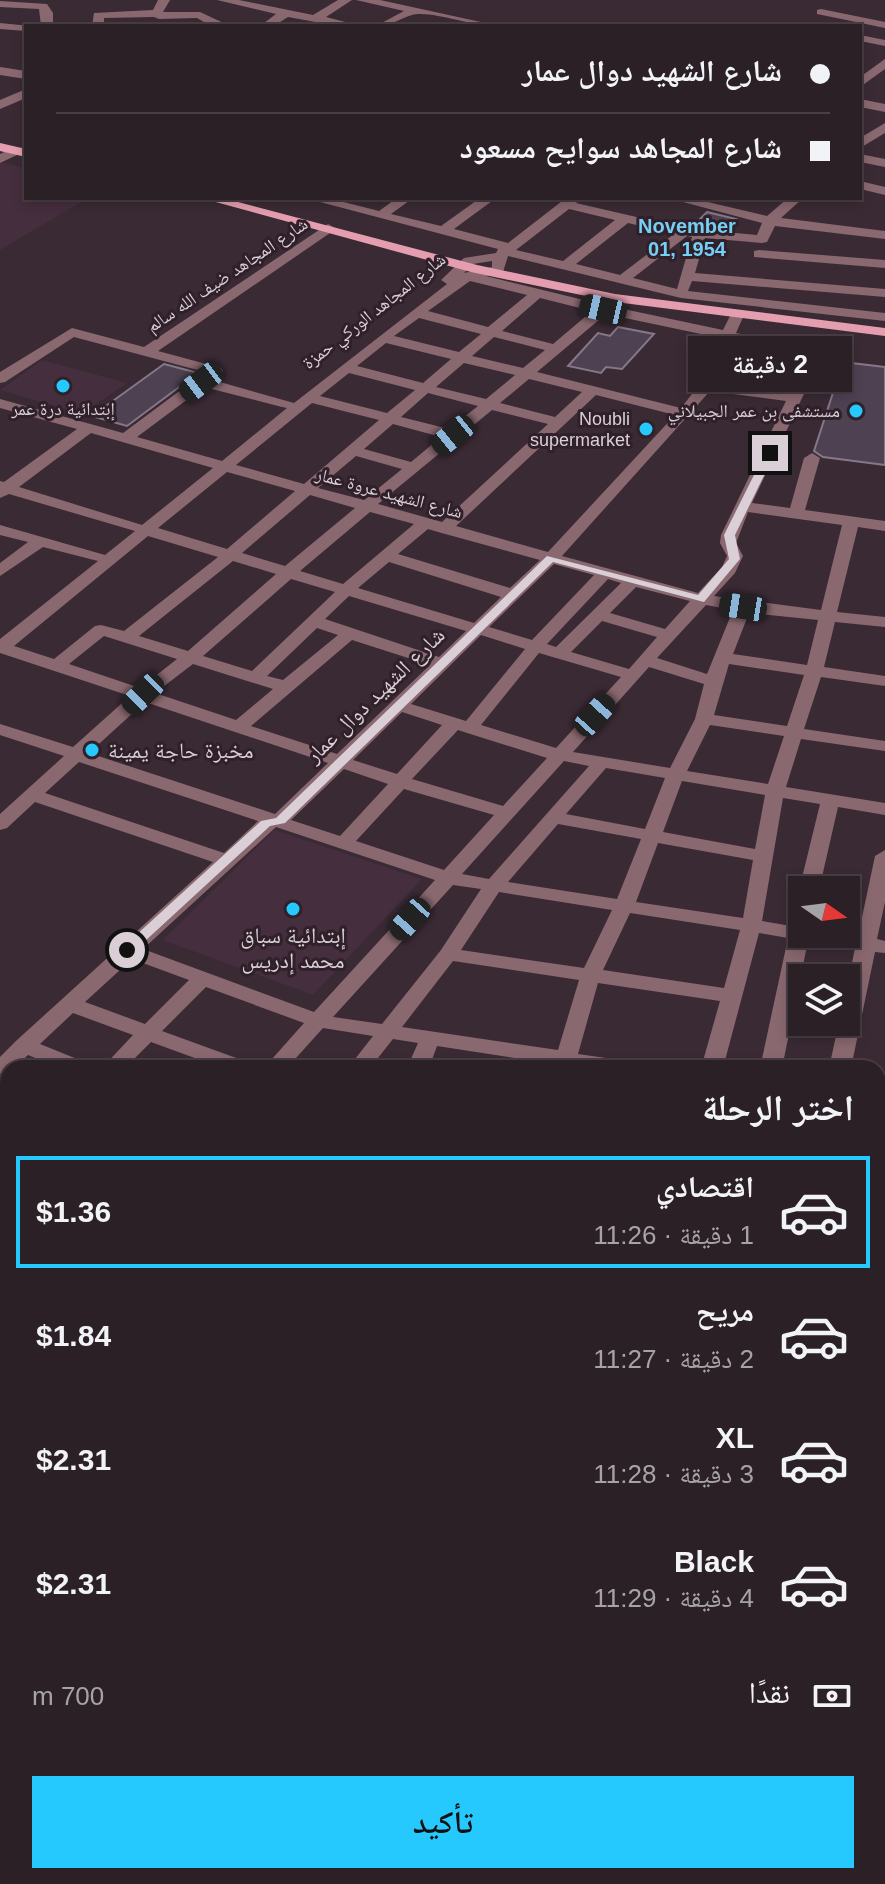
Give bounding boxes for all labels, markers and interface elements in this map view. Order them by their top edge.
text: شارع الشهيد دوال عمار [522,54,782,87]
text: شارع المجاهد سوايح مسعود [460,131,782,164]
street label: شارع المجاهد ضيف الله سالم [143,214,312,338]
district label: November 01, 1954 [638,215,736,260]
street label: شارع المجاهد الوركي حمزة [299,249,452,377]
car [577,292,629,326]
callout: 2 دقيقة [688,337,852,393]
text: 2 دقيقة [732,349,808,379]
car [175,358,227,406]
marker: إبتدائية درة عمر [54,377,72,395]
place label: إبتدائية درة عمر [10,399,115,421]
place label: مستشفى بن عمر الجبيلاني [668,401,840,426]
marker: مستشفى بن عمر الجبيلاني [847,402,865,420]
place label: Noubli supermarket [530,409,630,450]
car [427,411,479,459]
marker: Noubli supermarket [637,420,655,438]
route end [752,435,788,471]
street label: شارع الشهيد عروة عمار [312,464,465,523]
car [717,591,769,623]
street label: شارع الشهيد دوال عمار [300,622,450,769]
car [117,669,169,719]
car [570,689,620,741]
place label: مخبزة حاجة يمينة [108,738,254,763]
marker: مخبزة حاجة يمينة [83,741,101,759]
north arrow [788,876,860,948]
map controls [788,876,860,1036]
car [385,893,435,945]
marker: إبتدائية سباق محمد إدريس [284,900,302,918]
place label: إبتدائية سباق محمد إدريس [240,923,346,975]
route start [109,932,145,968]
button: layers [788,964,860,1036]
text: اختر الرحلة [702,1087,854,1128]
text: اقتصادي [656,1170,754,1203]
icon: car [778,1176,850,1248]
text: $1.36 [36,1195,111,1228]
text: 1 دقيقة · 11:26 [593,1220,754,1250]
text: مريح [696,1294,754,1327]
icon: car [778,1300,850,1372]
text: $1.84 [36,1319,111,1352]
text: 2 دقيقة · 11:27 [593,1344,754,1374]
text: XL [716,1421,754,1454]
icon: car [778,1424,850,1496]
text: $2.31 [36,1443,111,1476]
text: 3 دقيقة · 11:28 [593,1459,754,1489]
text: Black [674,1545,754,1578]
icon: car [778,1548,850,1620]
text: $2.31 [36,1567,111,1600]
text: 4 دقيقة · 11:29 [593,1583,754,1613]
icon: cash [810,1674,854,1718]
text: نقدًا [749,1676,790,1709]
text: 700 m [32,1681,104,1711]
button: تأكيد [32,1776,854,1868]

